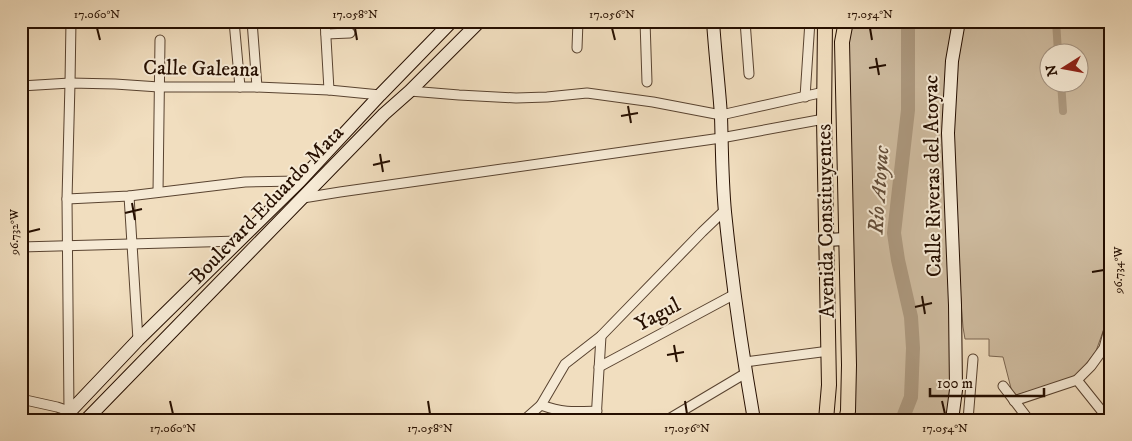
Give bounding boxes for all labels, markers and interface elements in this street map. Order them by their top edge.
text: 17.060°N [74,7,120,22]
text: 17.058°N [332,7,378,22]
text: 17.056°N [589,7,635,22]
text: 17.054°N [847,7,893,22]
north arrow [1040,42,1090,92]
street label: Calle Galeana [143,55,259,83]
text: N [1042,62,1062,78]
street label: Calle Riveras del Atoyac [918,75,948,277]
street label: Boulevard Eduardo Mata [185,120,350,290]
street label: Avenida Constituyentes [811,124,841,318]
water label: Río Atoyac [862,144,896,236]
text: 96.732°W [7,208,22,256]
text: 96.734°W [1111,246,1126,294]
street label: Yagul [631,292,686,338]
scale bar [930,366,1043,398]
text: 100 m [937,374,973,393]
text: 17.060°N [150,421,196,436]
text: 17.058°N [407,421,453,436]
text: 17.056°N [664,421,710,436]
text: 17.054°N [922,421,968,436]

